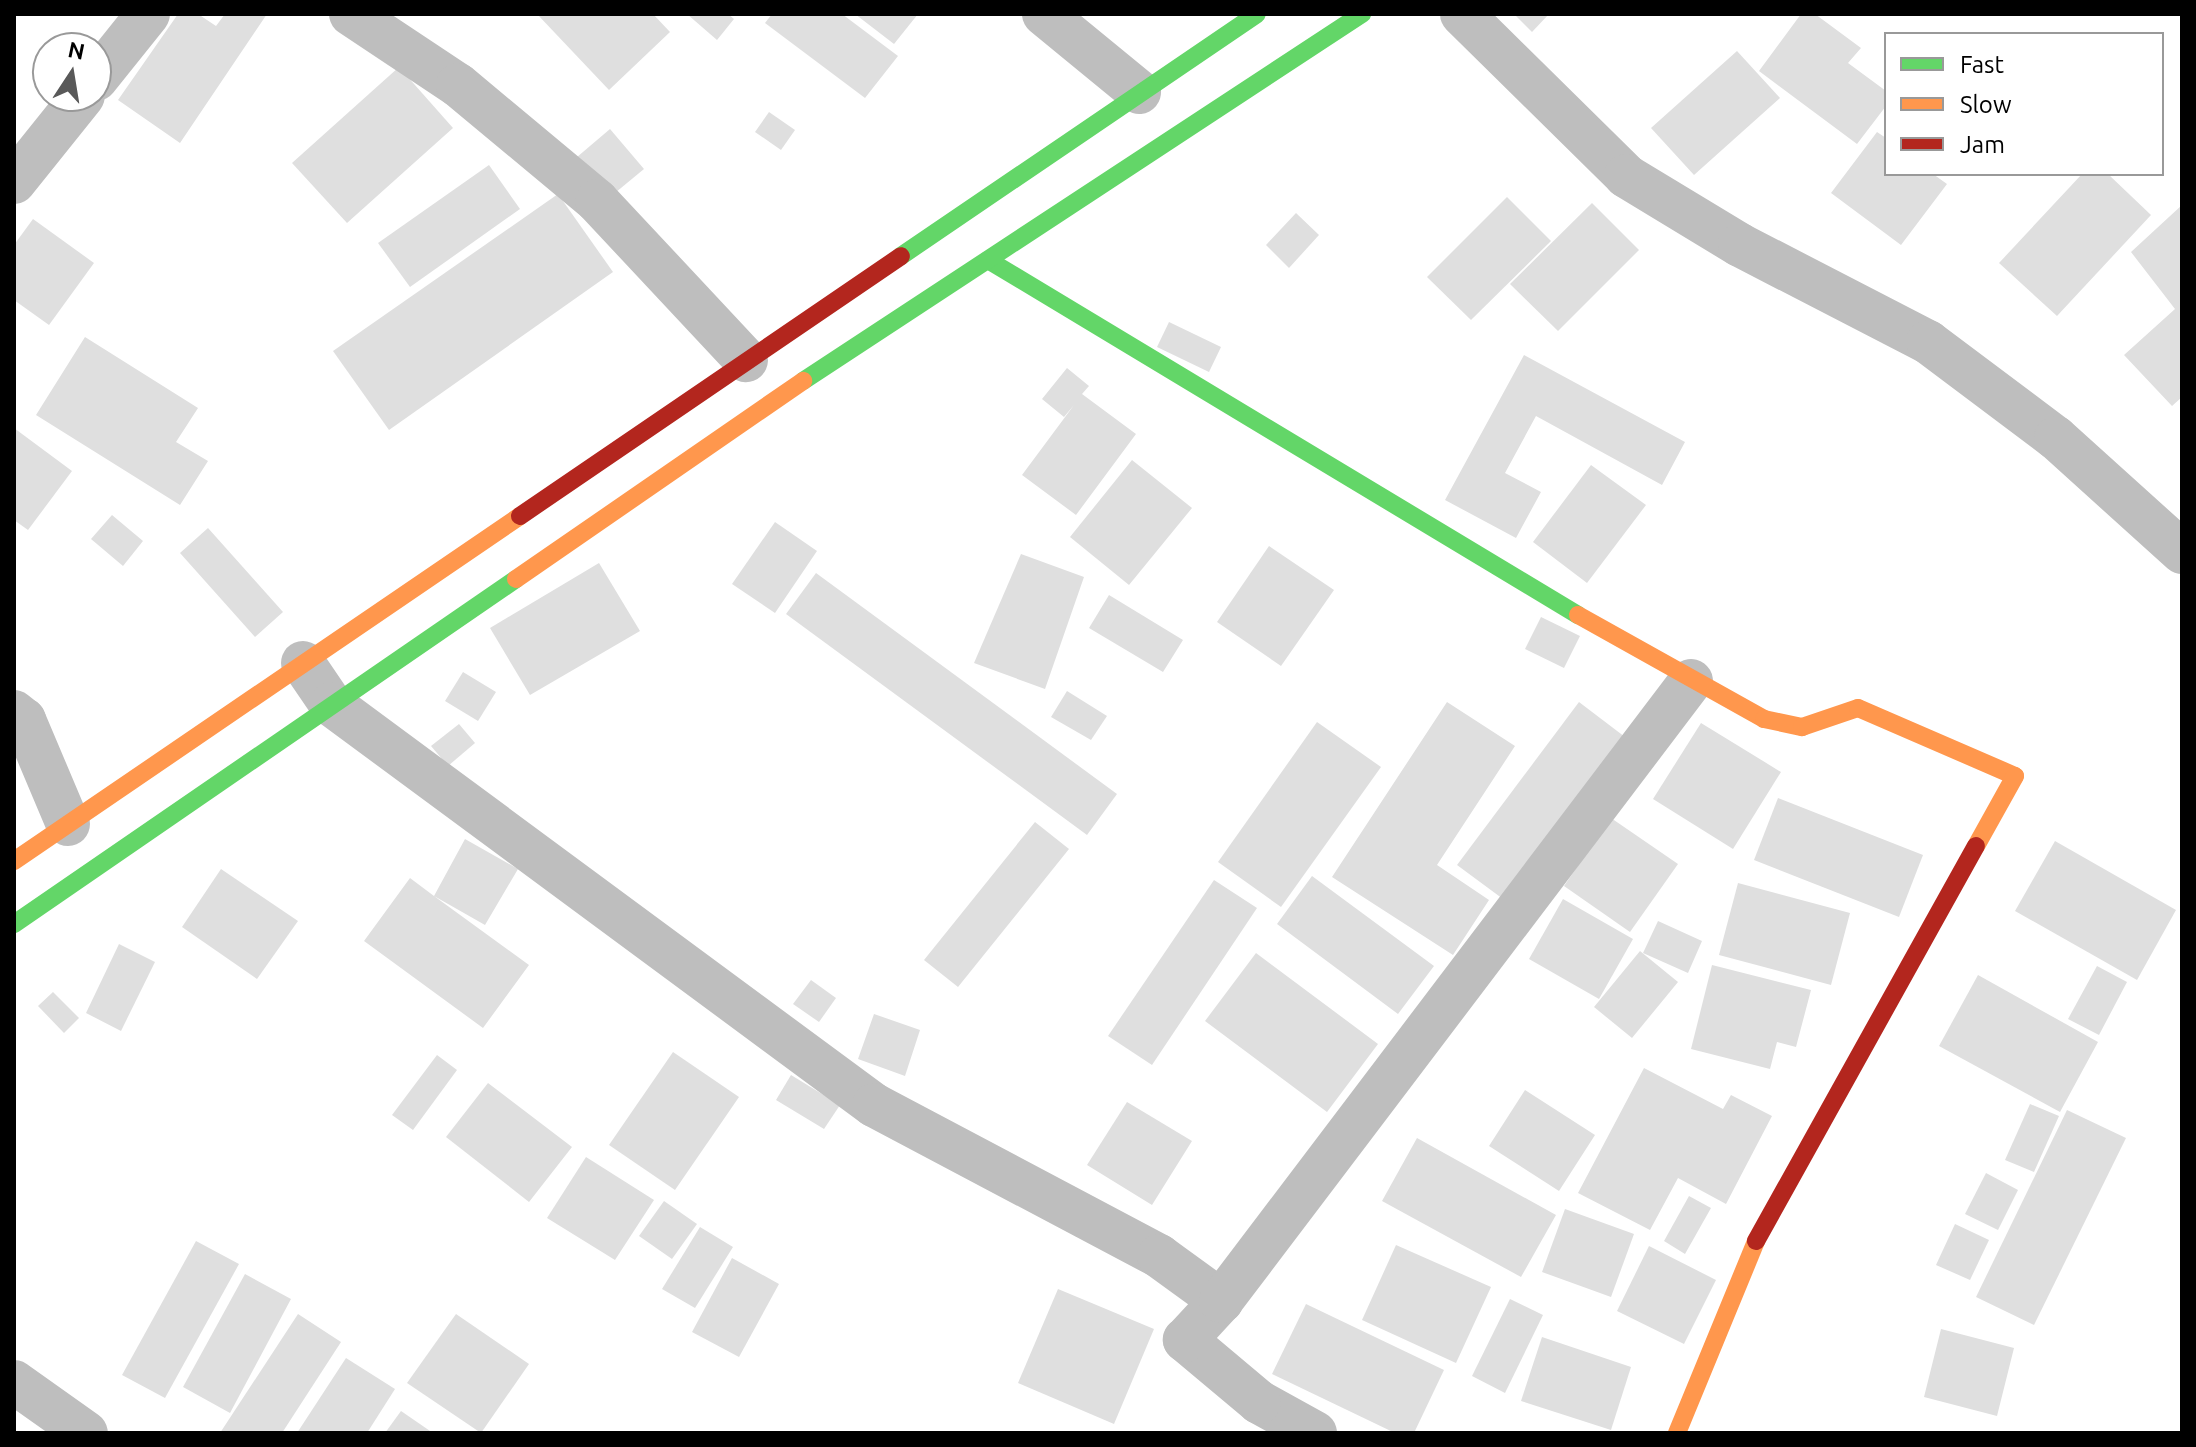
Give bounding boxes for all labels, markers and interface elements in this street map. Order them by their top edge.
north arrow [32,32,112,112]
legend [1884,32,2164,176]
text: N [66,36,87,64]
text: Fast [1960,51,2004,78]
text: Slow [1960,91,2012,118]
text: Jam [1960,131,2005,158]

